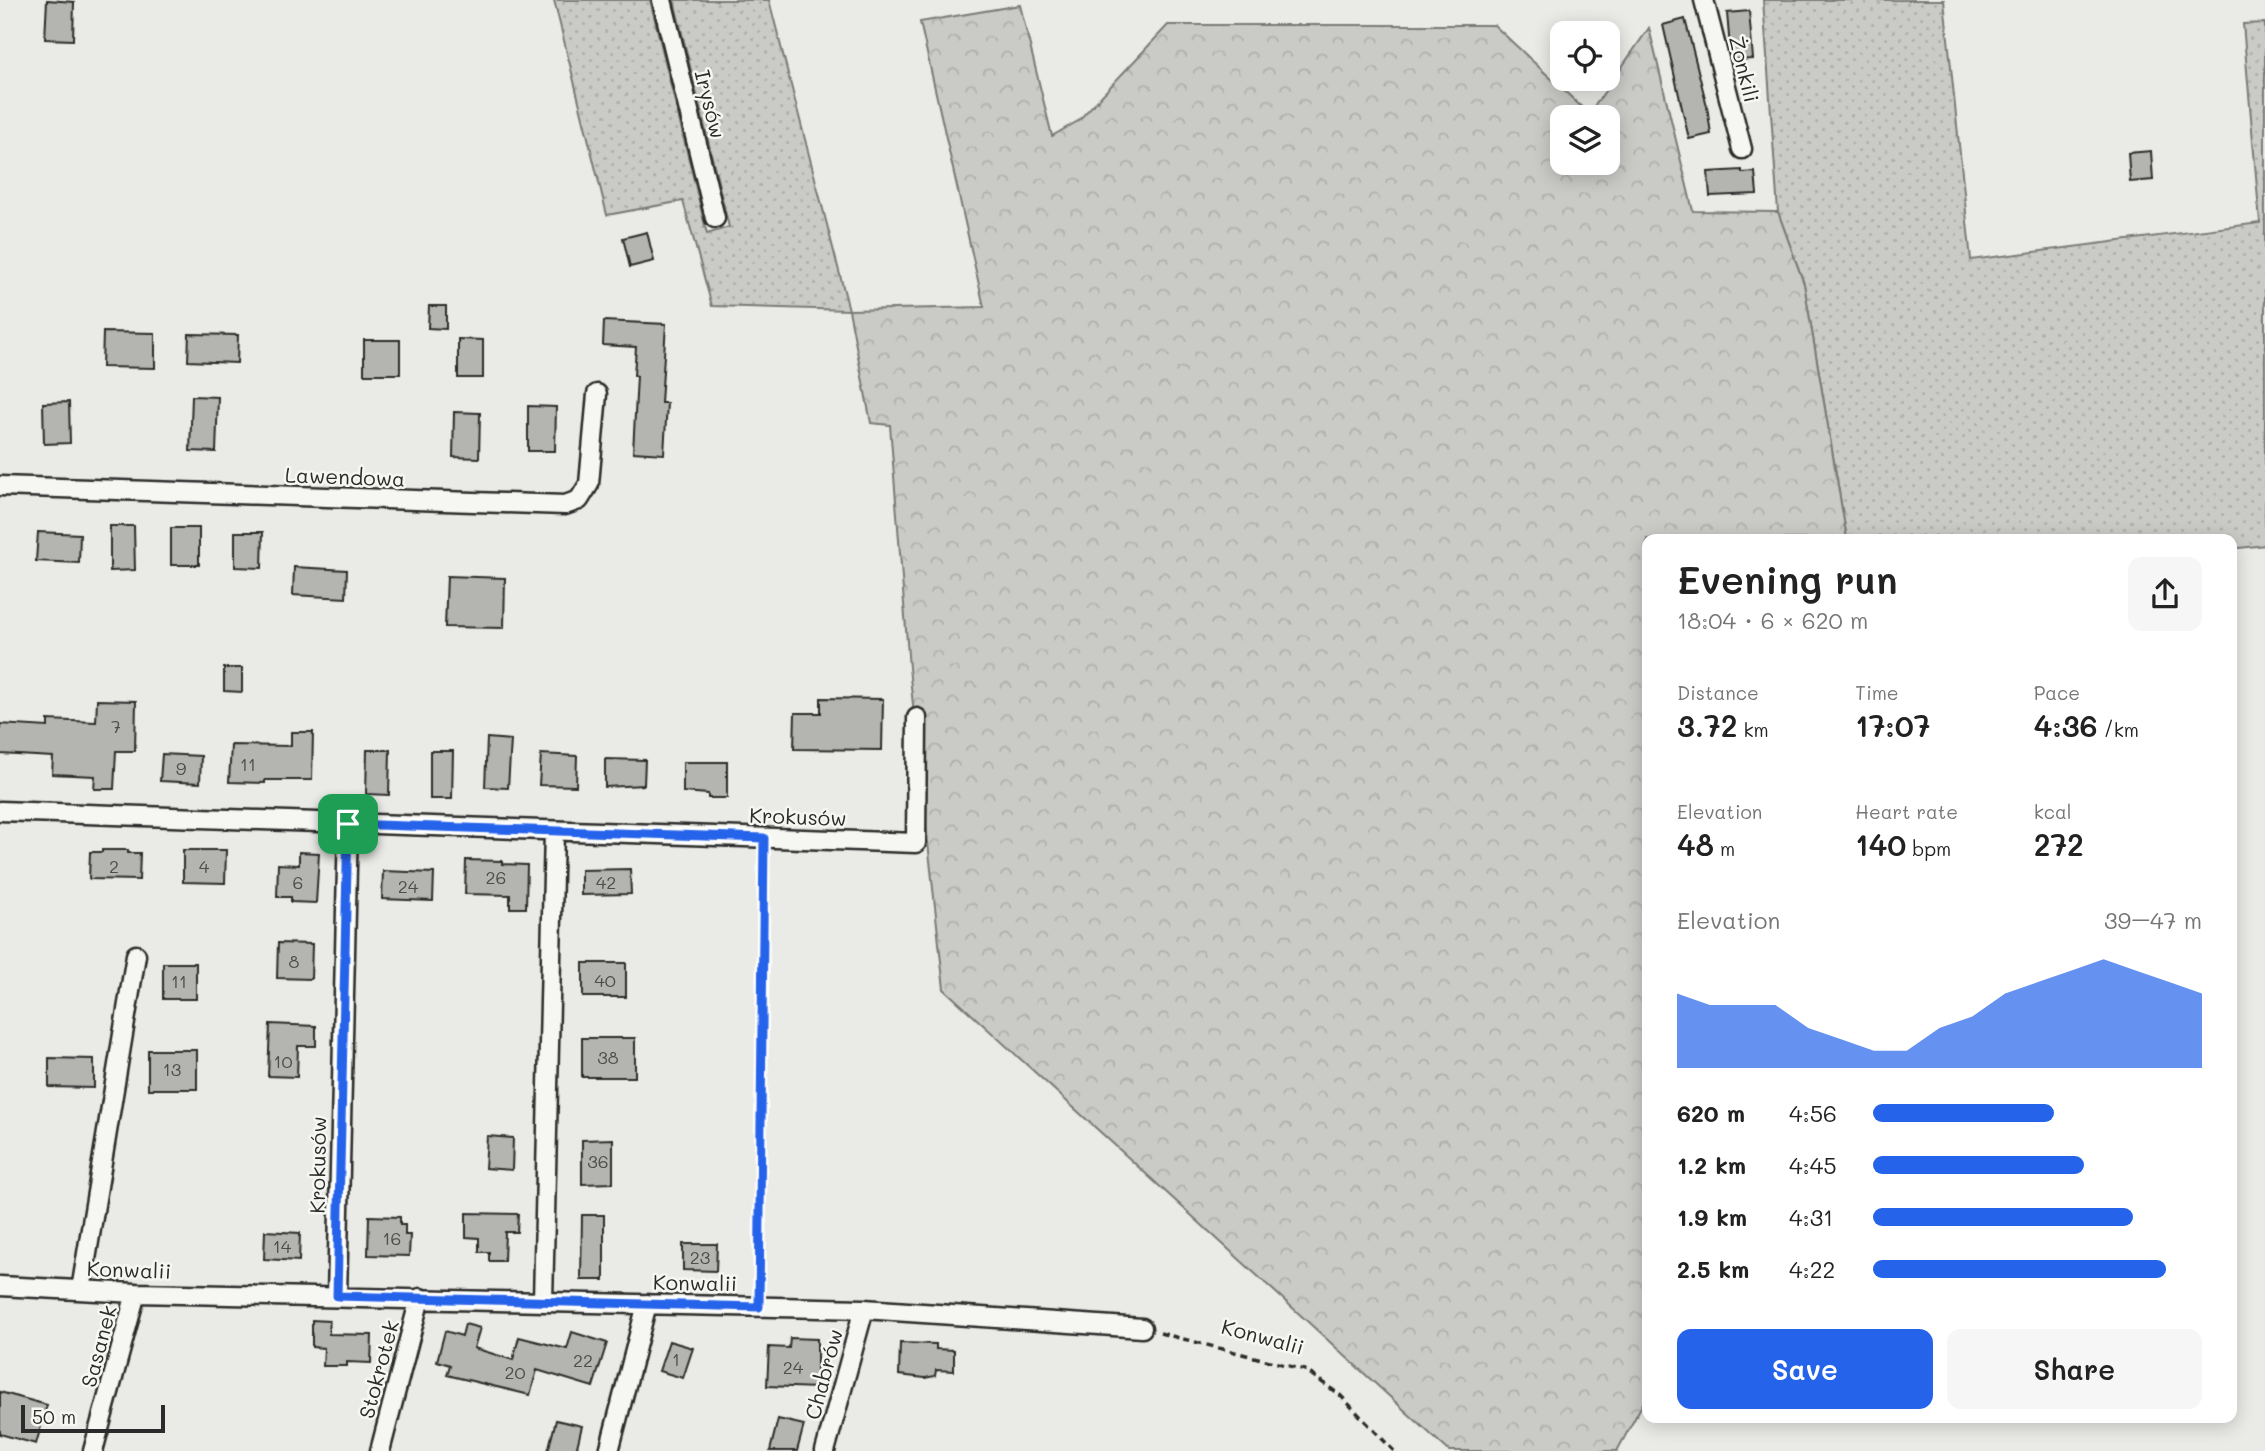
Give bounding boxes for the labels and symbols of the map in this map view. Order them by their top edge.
street label: Żonkili [1724,33,1766,105]
street label: Irysów [689,67,733,141]
street label: Lawendowa [284,460,406,492]
house number: 7 [111,714,121,738]
house number: 11 [240,752,256,776]
house number: 9 [176,756,187,780]
pin [318,794,378,854]
street label: Krokusów [749,801,847,831]
house number: 2 [109,854,119,878]
house number: 4 [199,854,210,878]
house number: 26 [486,865,506,889]
house number: 6 [293,870,303,894]
house number: 42 [596,870,616,894]
house number: 24 [398,874,419,898]
house number: 8 [289,949,300,973]
house number: 40 [594,968,616,992]
house number: 11 [171,969,187,993]
house number: 38 [597,1045,619,1069]
house number: 10 [273,1049,293,1073]
house number: 13 [163,1057,181,1081]
street label: Krokusów [303,1116,331,1214]
house number: 36 [587,1149,609,1173]
house number: 16 [383,1226,401,1250]
house number: 14 [273,1234,292,1258]
house number: 23 [690,1245,710,1269]
street label: Konwalii [86,1254,172,1284]
street label: Konwalii [653,1268,737,1296]
street label: Sasanek [74,1302,122,1390]
street label: Konwalii [1219,1312,1307,1360]
street label: Stokrotek [352,1317,404,1421]
street label: Chabrów [798,1326,848,1422]
house number: 1 [672,1347,680,1371]
house number: 22 [573,1348,593,1372]
house number: 24 [783,1355,804,1379]
house number: 20 [504,1360,526,1384]
scale bar [21,1402,164,1434]

